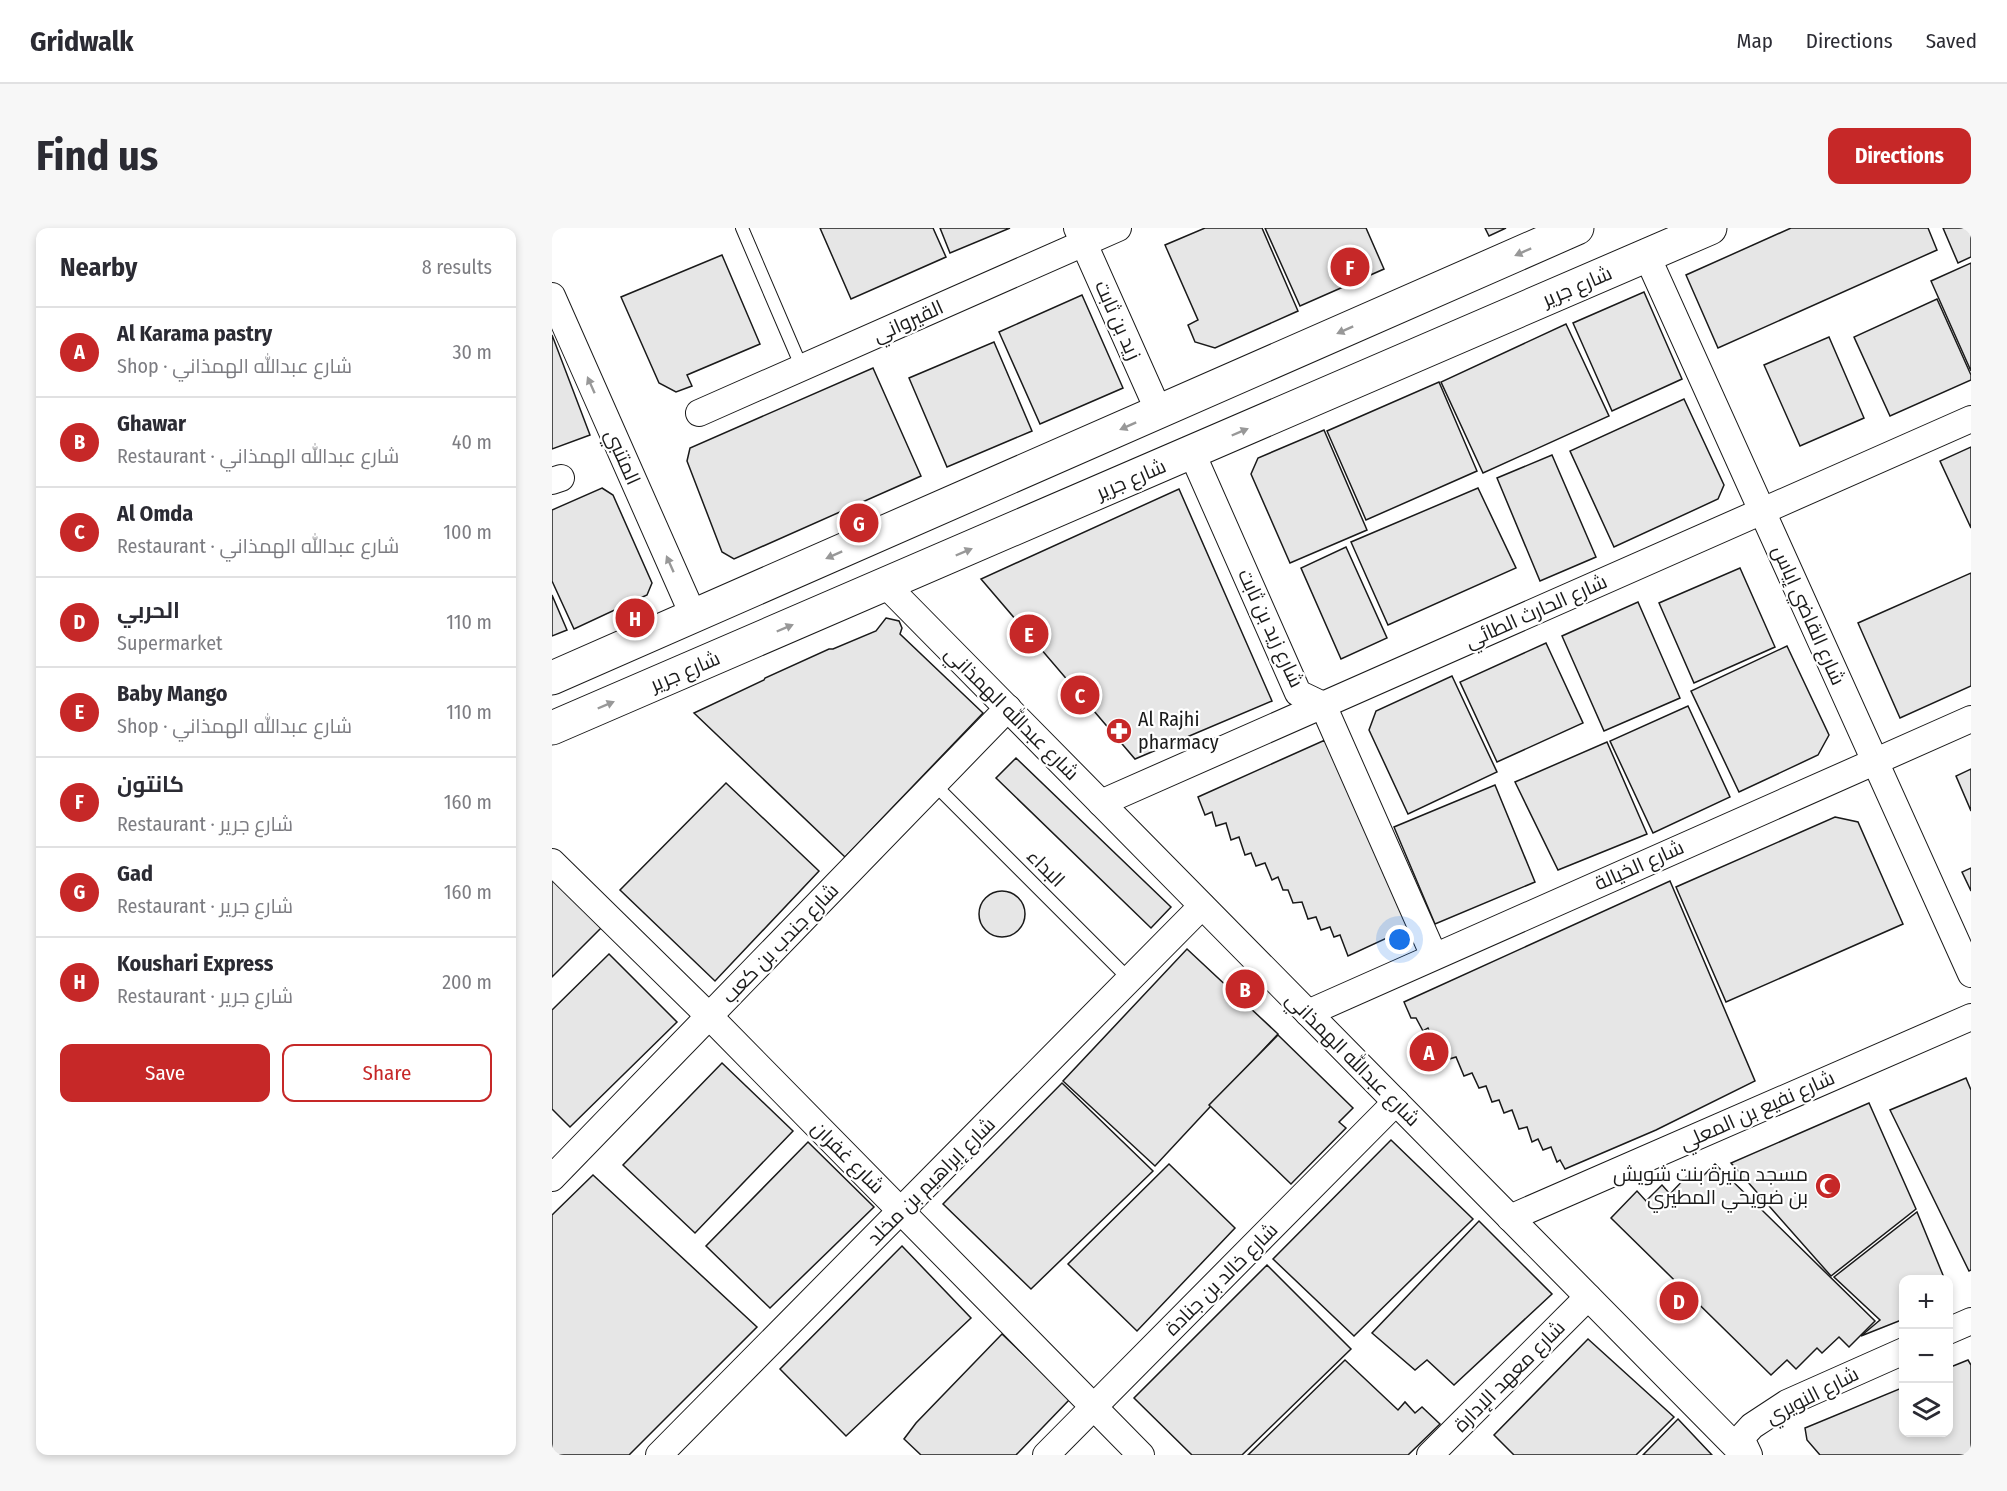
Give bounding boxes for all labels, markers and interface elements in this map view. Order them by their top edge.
text: Gridwalk [30,25,134,58]
text: Map [1736,28,1773,54]
text: Directions [1806,28,1893,54]
text: Saved [1926,28,1977,54]
button: Directions [1828,128,1971,184]
text: Find us [36,131,158,181]
pin: F [1330,244,1370,290]
one-way arrow [1515,247,1532,256]
text: Nearby [60,252,137,283]
text: 8 results [422,255,492,279]
street label: شارع جرير [1538,261,1616,314]
street label: زيد بن ثابت [1089,277,1146,364]
street label: القيرواني [869,295,949,351]
text: Al Karama pastry [117,320,272,347]
one-way arrow [1335,325,1353,335]
text: A [74,340,85,364]
text: 30 m [452,340,492,364]
text: Shop · شارع عبدالله الهمذاني [117,354,352,378]
one-way arrow [587,377,596,394]
text: Ghawar [117,410,186,437]
one-way arrow [1119,421,1137,431]
street label: المتنبي [597,425,646,490]
one-way arrow [1231,428,1248,437]
text: B [74,430,85,454]
text: 40 m [452,430,492,454]
text: Restaurant · شارع عبدالله الهمذاني [117,444,399,468]
street label: شارع جرير [1092,454,1170,507]
text: Al Omda [117,500,193,527]
pin: G [840,500,878,546]
text: C [74,520,85,544]
text: 100 m [443,520,492,544]
text: Restaurant · شارع عبدالله الهمذاني [117,534,399,558]
street label: شارع القاضي إياس [1765,541,1851,690]
one-way arrow [956,547,973,556]
one-way arrow [825,550,843,560]
one-way arrow [665,554,675,572]
street label: شارع زيد بن ثابت [1231,565,1309,692]
street label: شارع الحارث الطائي [1461,569,1612,657]
pin: H [616,596,655,640]
text: الحربي [117,597,180,624]
text: D [74,610,85,634]
text: 110 m [446,610,492,634]
pin: E [1010,612,1048,656]
one-way arrow [776,623,794,633]
text: Supermarket [117,631,223,655]
street label: شارع عبدالله الهمذاني [937,640,1085,788]
street label: شارع جرير [646,646,724,699]
pin: C [1060,672,1100,718]
text: Baby Mango [117,680,228,707]
text: E [75,700,84,724]
text: 110 m [446,700,492,724]
one-way arrow [597,700,615,710]
place label: Al Rajhi pharmacy [1138,707,1219,754]
text: Shop · شارع عبدالله الهمذاني [117,714,352,738]
pharmacy icon: Al Rajhi pharmacy [1104,716,1134,746]
text: كانتون [117,771,184,798]
text: F [75,790,84,814]
text: 160 m [444,790,492,814]
text: Restaurant · شارع جرير [117,812,293,836]
street label: شارع الخيالة [1591,835,1688,897]
street label: البداء [1022,844,1070,892]
text: Gad [117,860,153,887]
street label: شارع جندب بن كعب [717,878,845,1009]
text: G [74,880,85,904]
text: 160 m [444,880,492,904]
text: Restaurant · شارع جرير [117,894,293,918]
your location [1385,925,1414,954]
text: Koushari Express [117,950,273,977]
pin: B [1226,966,1264,1011]
text: H [73,970,86,994]
text: 200 m [442,970,492,994]
text: Restaurant · شارع جرير [117,984,293,1008]
street label: شارع عبدالله الهمذاني [1278,986,1426,1134]
pin: A [1410,1030,1448,1074]
button: Save [60,1044,270,1102]
button: Share [282,1044,492,1102]
street label: شارع نفيع بن المعلي [1676,1065,1840,1159]
street label: شارع إبراهيم بن مخلد [862,1112,1001,1251]
street label: شارع غفران [805,1116,889,1200]
place label: مسجد منيرة بنت شويش بن ضويحي المطيري [1613,1162,1808,1213]
mosque icon: مسجد منيرة بنت شويش بن ضويحي المطيري [1813,1171,1843,1201]
street label: شارع خالد بن جنادة [1160,1218,1284,1342]
map controls [1899,1275,1953,1437]
button: + [1899,1275,1953,1329]
pin: D [1660,1278,1698,1324]
street label: شارع معهد الإدارة [1448,1315,1571,1438]
button: − [1899,1329,1953,1383]
street label: شارع النويري [1762,1361,1864,1432]
button: layers [1899,1383,1953,1437]

